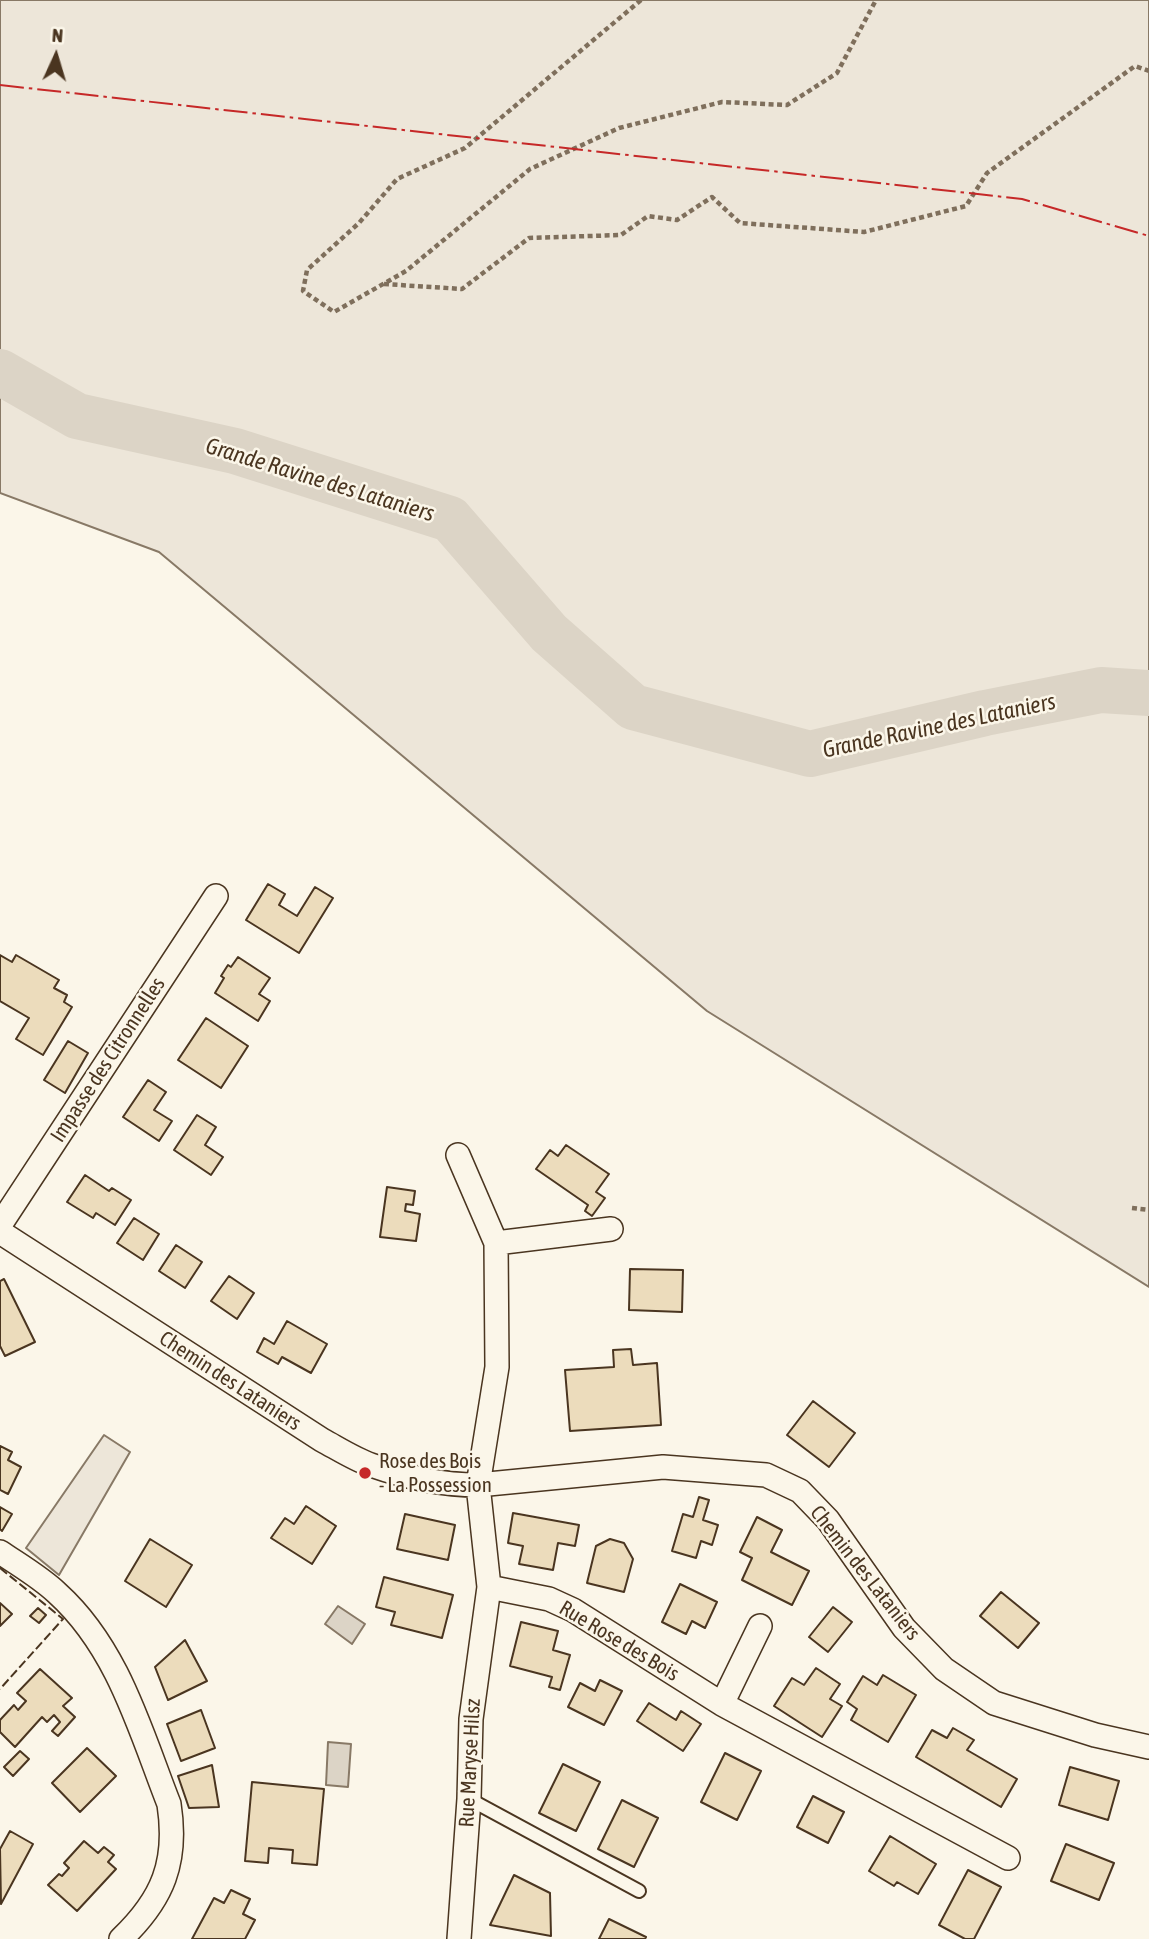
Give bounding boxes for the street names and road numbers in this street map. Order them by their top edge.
street label: Impasse des Citronnelles [45,973,171,1147]
street label: Chemin des Lataniers [154,1326,306,1436]
street label: Chemin des Lataniers [805,1501,925,1645]
street label: Rue Rose des Bois [555,1595,683,1687]
street label: Rue Maryse Hilsz [454,1698,486,1828]

